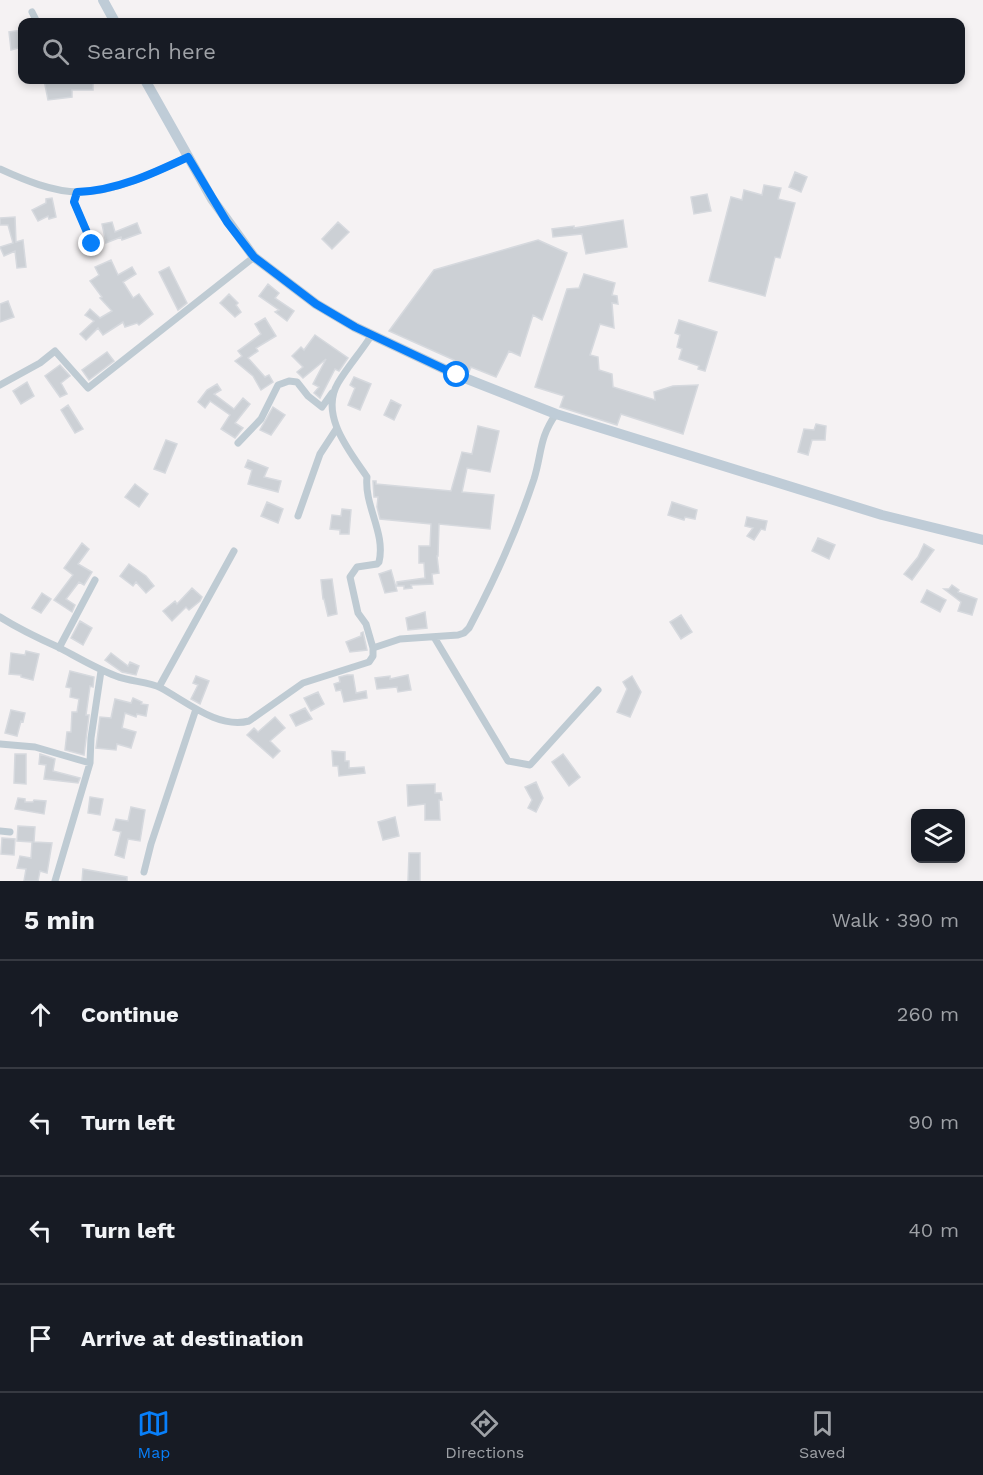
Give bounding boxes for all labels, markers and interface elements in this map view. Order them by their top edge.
search box [18,18,965,84]
icon: search [39,35,72,68]
text: Search here [87,39,216,64]
route end [78,230,104,256]
route start [443,361,469,387]
map controls [911,809,965,863]
button: layers [911,809,965,863]
text: 5 min [24,905,95,935]
text: Walk · 390 m [832,908,959,932]
icon: ahead [24,998,57,1031]
text: Continue [81,1002,179,1027]
text: 260 m [897,1002,959,1026]
icon: left [24,1106,57,1139]
text: Turn left [81,1110,175,1135]
text: 90 m [908,1110,959,1134]
icon: left [24,1214,57,1247]
text: Turn left [81,1218,175,1243]
text: 40 m [908,1218,959,1242]
icon: arrive [24,1322,57,1355]
text: Arrive at destination [81,1326,304,1351]
tab: Map [137,1407,170,1462]
tab: Directions [445,1407,524,1462]
tab: Saved [799,1407,846,1462]

